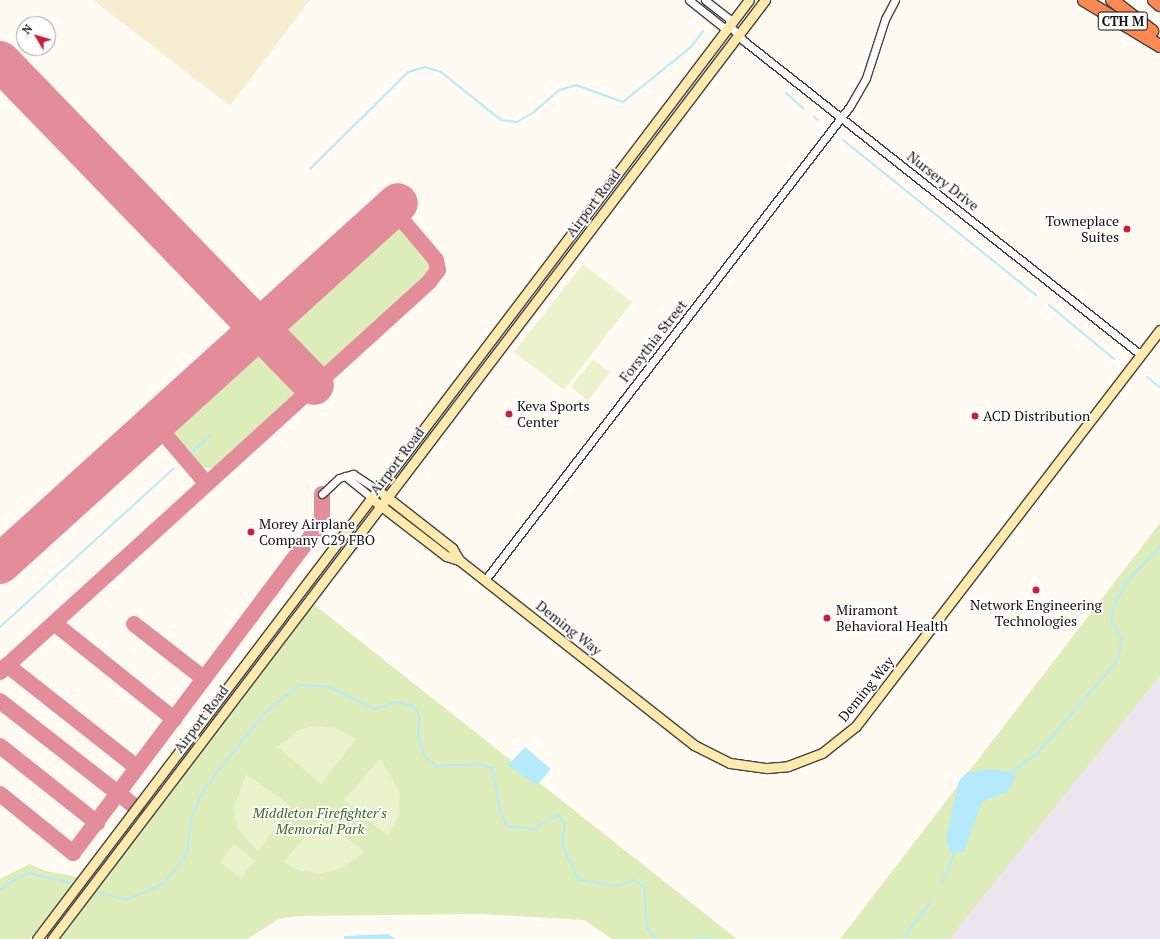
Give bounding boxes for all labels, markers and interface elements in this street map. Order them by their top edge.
road number: CTH M [1097,10,1149,32]
north arrow [16,16,56,56]
text: N [19,22,35,37]
street label: Nursery Drive [904,148,982,214]
street label: Airport Road [562,166,624,240]
place label: Towneplace Suites [1046,213,1119,246]
marker: Towneplace Suites [1122,224,1132,234]
street label: Forsythia Street [616,297,690,385]
place label: Keva Sports Center [517,398,590,430]
place label: ACD Distribution [983,408,1090,424]
marker: Keva Sports Center [504,409,514,419]
marker: ACD Distribution [970,411,980,421]
street label: Airport Road [366,424,428,498]
place label: Morey Airplane Company C29 FBO [259,516,375,548]
marker: Morey Airplane Company C29 FBO [246,527,256,537]
marker: Network Engineering Technologies [1031,585,1041,595]
street label: Deming Way [533,597,605,659]
place label: Network Engineering Technologies [970,597,1102,630]
place label: Miramont Behavioral Health [836,602,948,634]
marker: Miramont Behavioral Health [821,612,833,624]
street label: Deming Way [835,653,897,725]
street label: Airport Road [170,682,232,756]
park label: Middleton Firefighter's Memorial Park [253,805,387,838]

